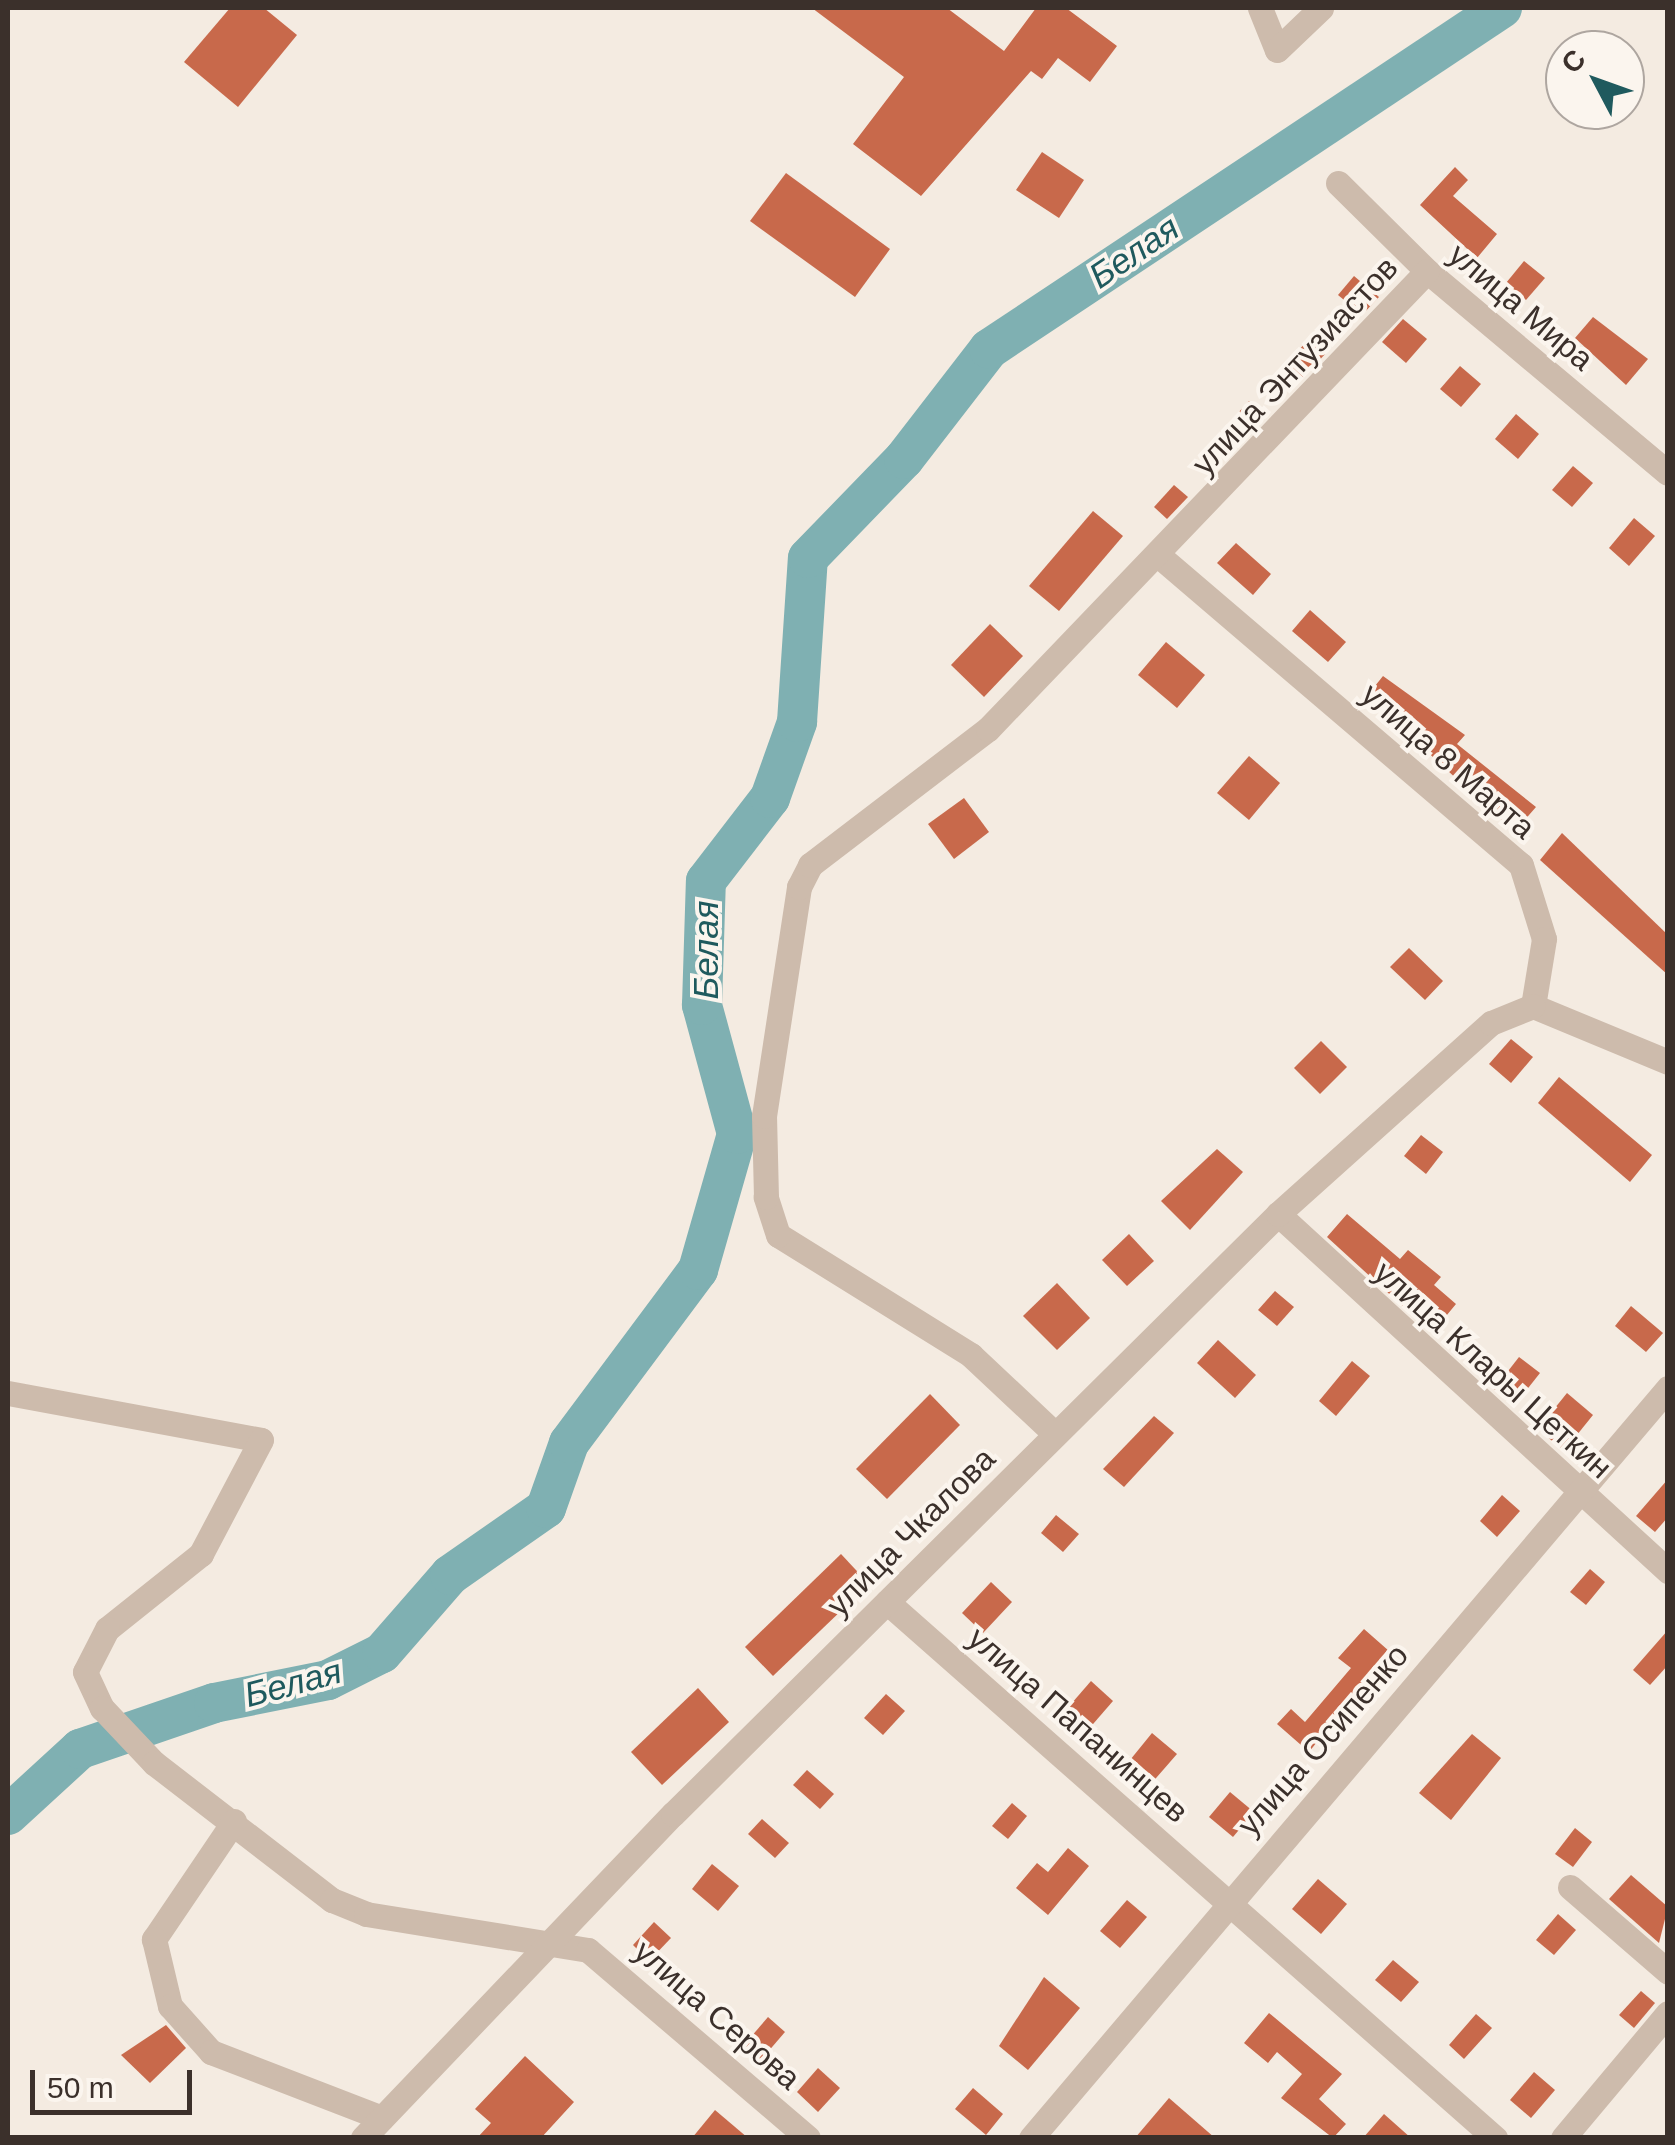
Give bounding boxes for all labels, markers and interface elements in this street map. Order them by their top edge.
north arrow [1545,30,1645,130]
text: С [1555,44,1592,79]
water label: Белая [1081,207,1187,297]
street label: улица Мира [1441,235,1601,379]
street label: улица Энтузиастов [1184,249,1406,483]
street label: улица 8 Марта [1353,675,1543,847]
water label: Белая [685,901,727,999]
street label: улица Клары Цеткин [1366,1253,1620,1487]
street label: улица Чкалова [819,1440,1003,1624]
street label: улица Папанинцев [960,1619,1196,1831]
street label: улица Осипенко [1230,1637,1416,1843]
water label: Белая [240,1650,346,1716]
street label: улица Серова [626,1932,808,2098]
scale bar [35,2050,198,2112]
text: 50 m [47,2071,114,2104]

